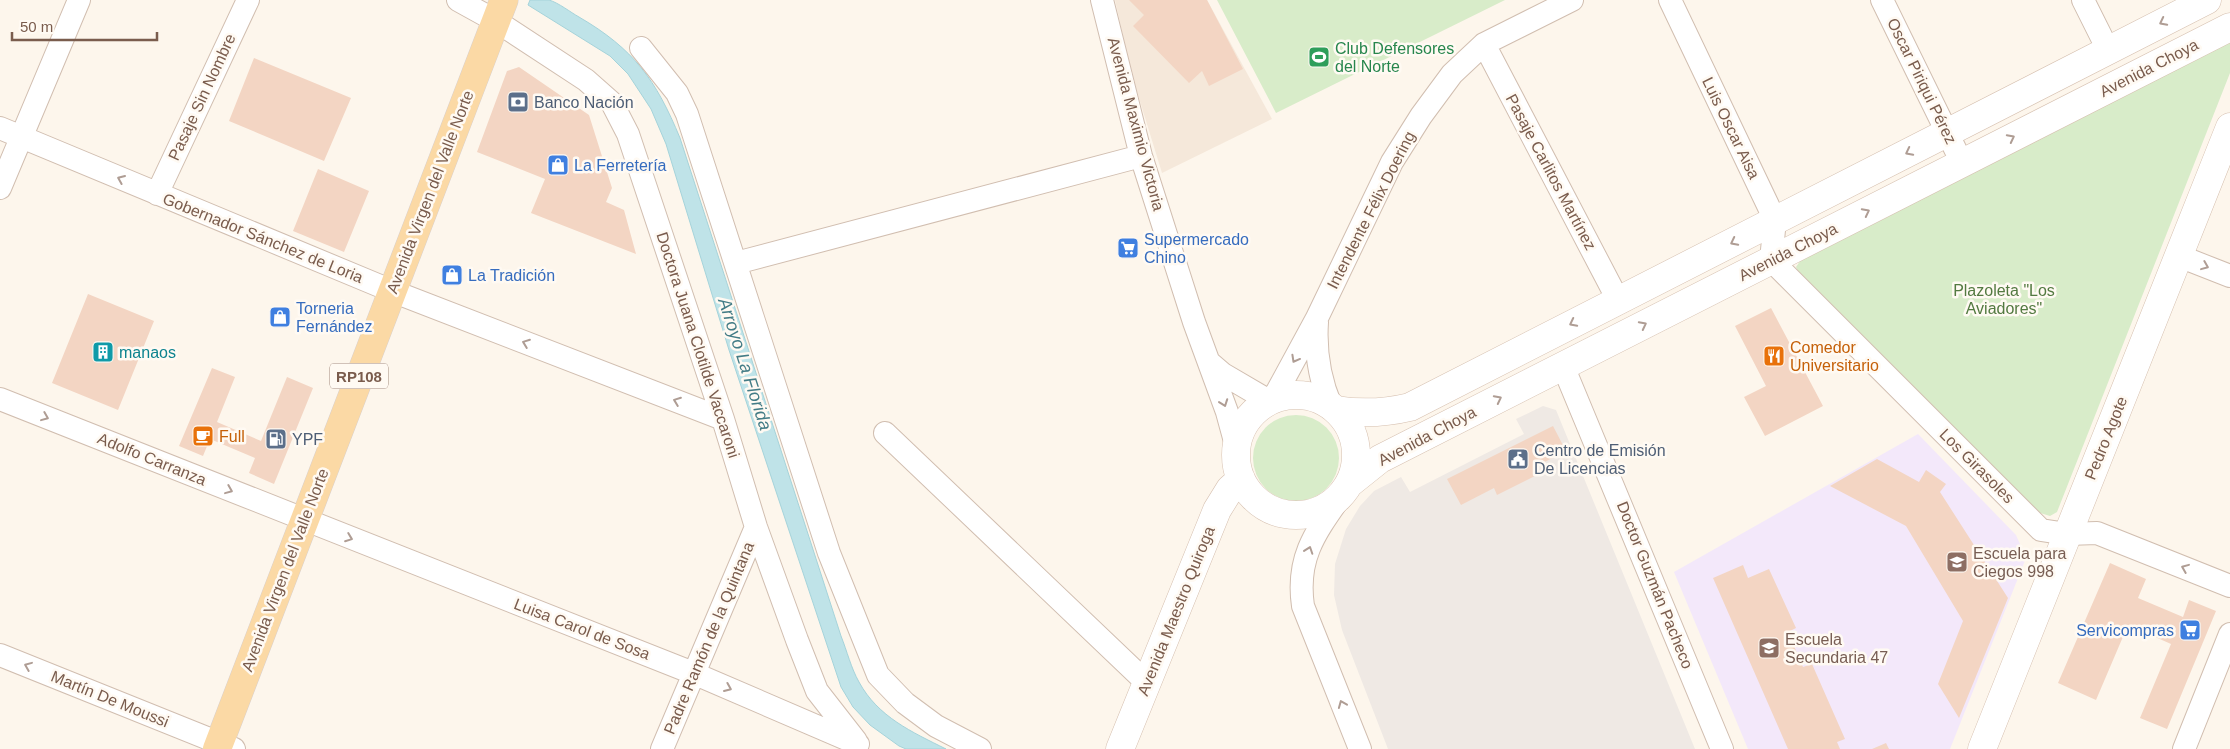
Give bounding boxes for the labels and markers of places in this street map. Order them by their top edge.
place label: Club Defensores del Norte [1335,40,1454,75]
sports icon: Club Defensores del Norte [1307,45,1331,69]
bank icon: Banco Nación [506,90,530,114]
place label: Banco Nación [534,94,634,111]
shop icon: La Ferretería [546,153,570,177]
place label: La Ferretería [574,157,667,174]
place label: Supermercado Chino [1144,231,1249,266]
supermarket icon: Supermercado Chino [1116,236,1140,260]
shop icon: La Tradición [440,263,464,287]
place label: La Tradición [468,267,555,284]
place label: Torneria Fernández [296,300,373,335]
shop icon: Torneria Fernández [268,305,292,329]
place label: Comedor Universitario [1790,339,1879,374]
building icon: manaos [91,340,115,364]
place label: manaos [119,344,176,361]
restaurant icon: Comedor Universitario [1762,344,1786,368]
cafe icon: Full [191,424,215,448]
fuel station icon: YPF [264,427,288,451]
place label: Full [219,428,245,445]
place label: YPF [292,431,323,448]
place label: Centro de Emisión De Licencias [1534,442,1666,477]
public building icon: Centro de Emisión De Licencias [1506,447,1530,471]
place label: Escuela para Ciegos 998 [1973,545,2066,580]
school or university icon: Escuela para Ciegos 998 [1945,550,1969,574]
supermarket icon: Servicompras [2178,618,2202,642]
place label: Servicompras [2076,622,2174,639]
place label: Escuela Secundaria 47 [1785,631,1888,666]
school or university icon: Escuela Secundaria 47 [1757,636,1781,660]

